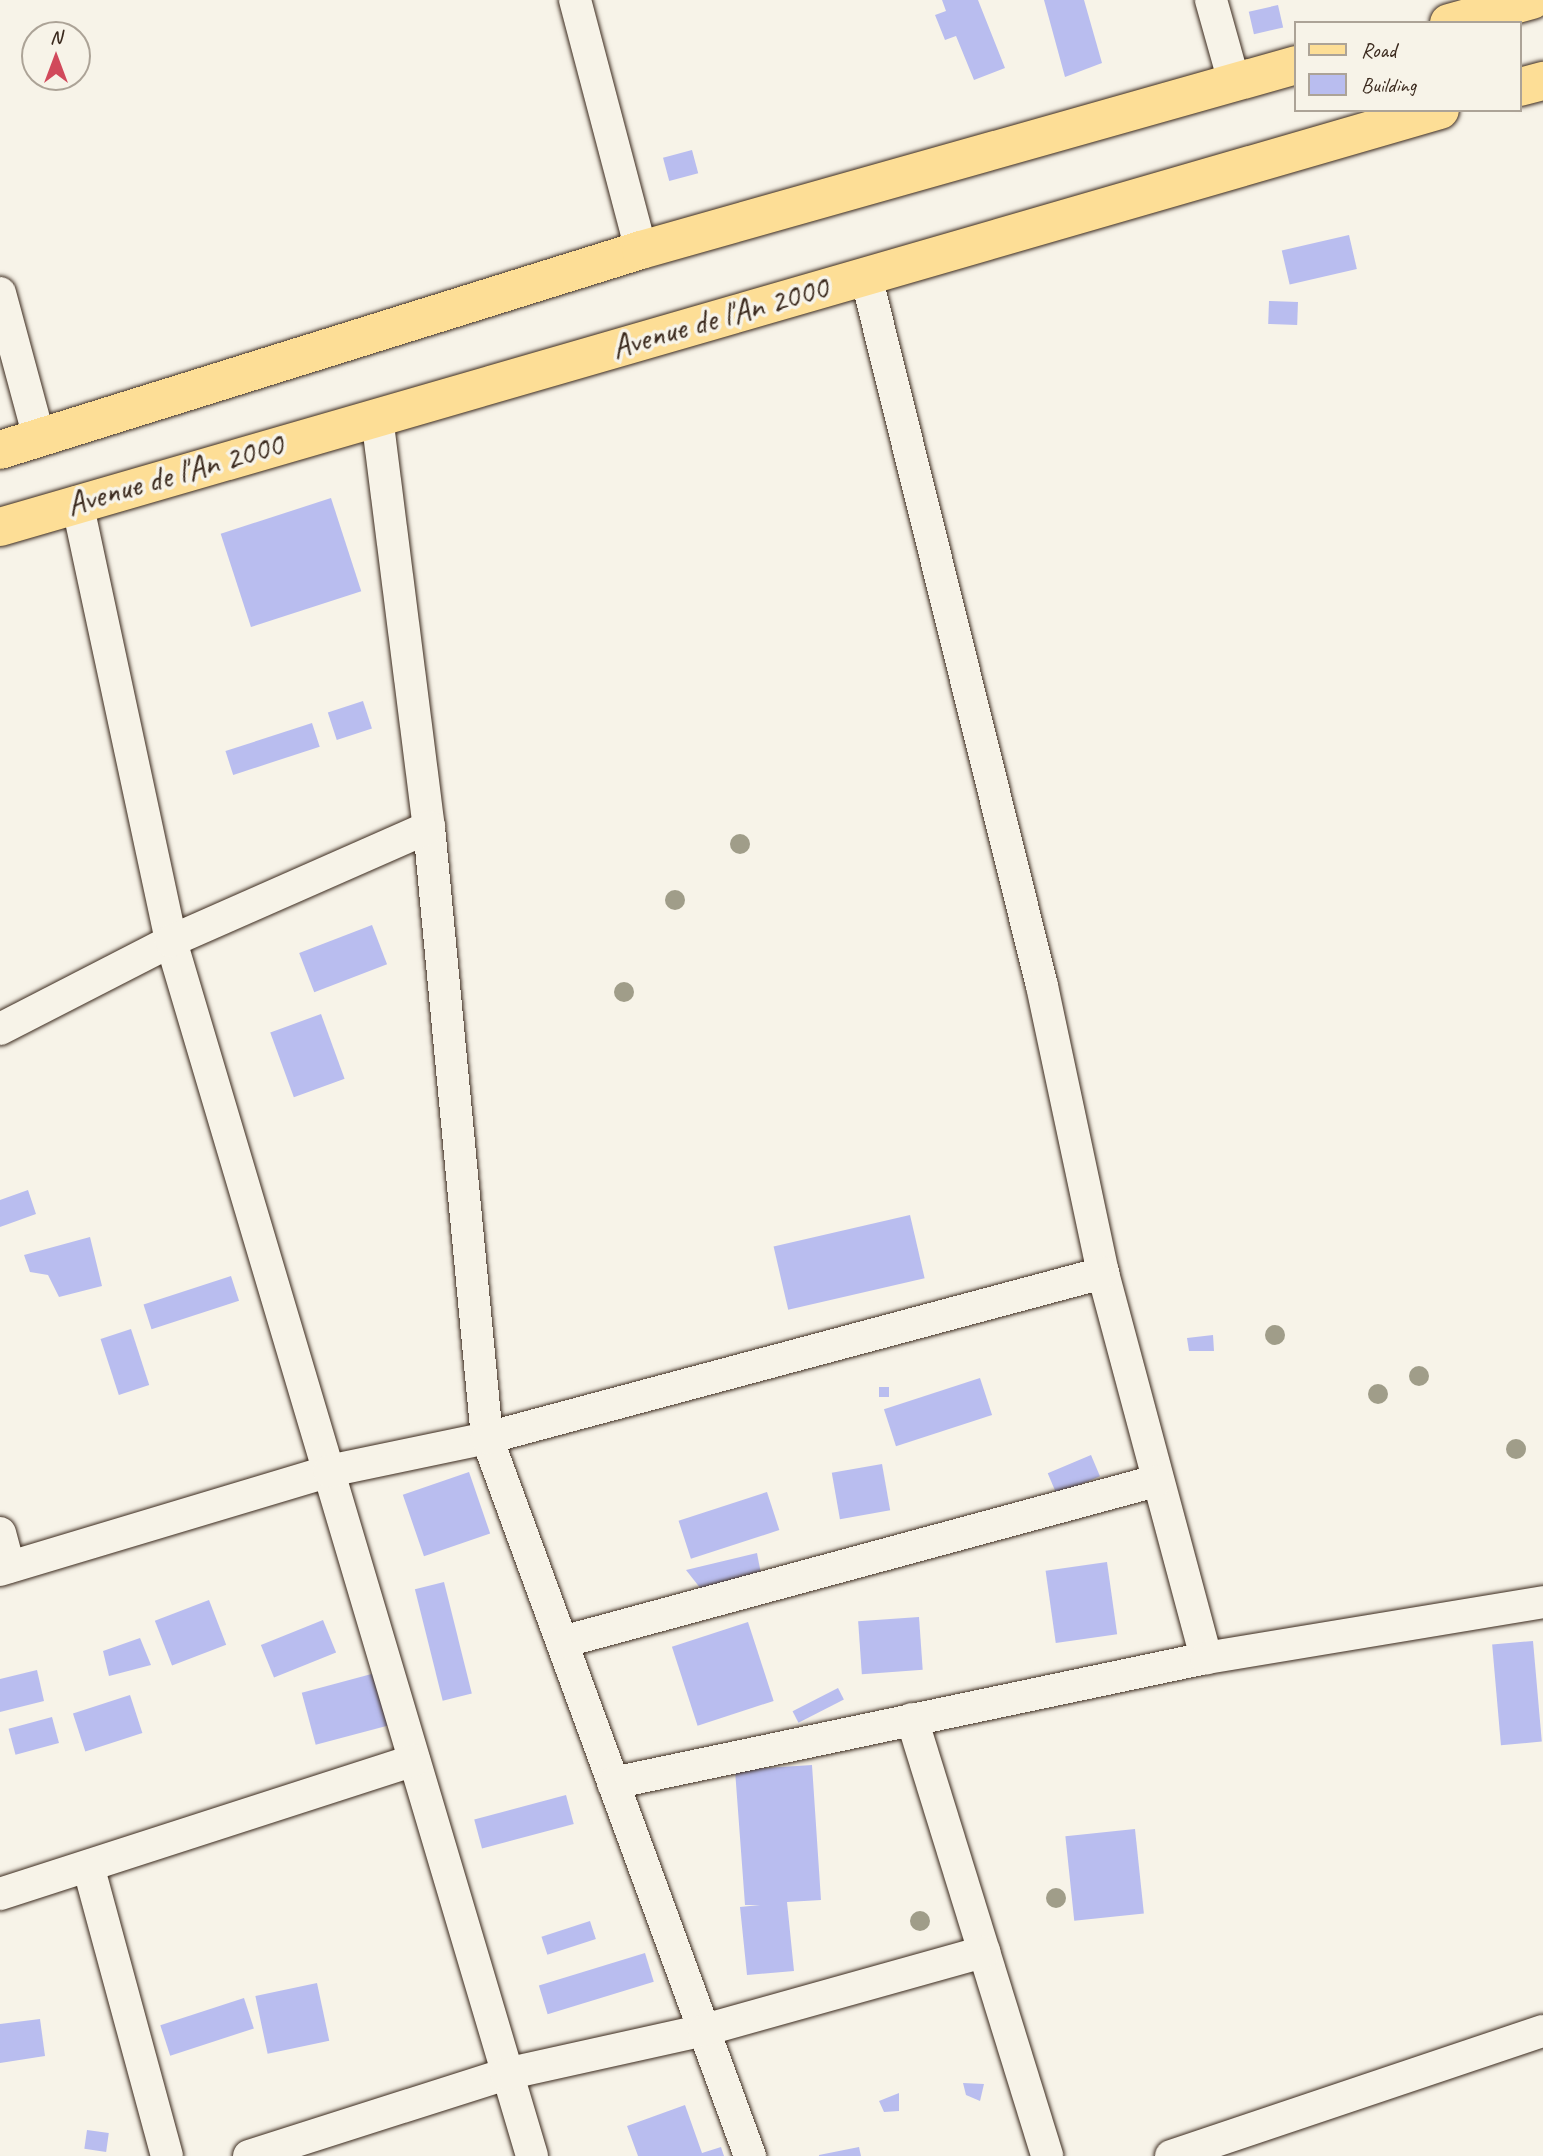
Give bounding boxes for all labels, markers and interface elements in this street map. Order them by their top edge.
north arrow [21,21,91,91]
legend [1294,21,1522,112]
text: N [50,25,62,49]
text: Road [1361,37,1396,63]
text: Building [1361,72,1416,98]
street label: Avenue de l'An 2000 [607,268,833,368]
street label: Avenue de l'An 2000 [62,425,288,525]

